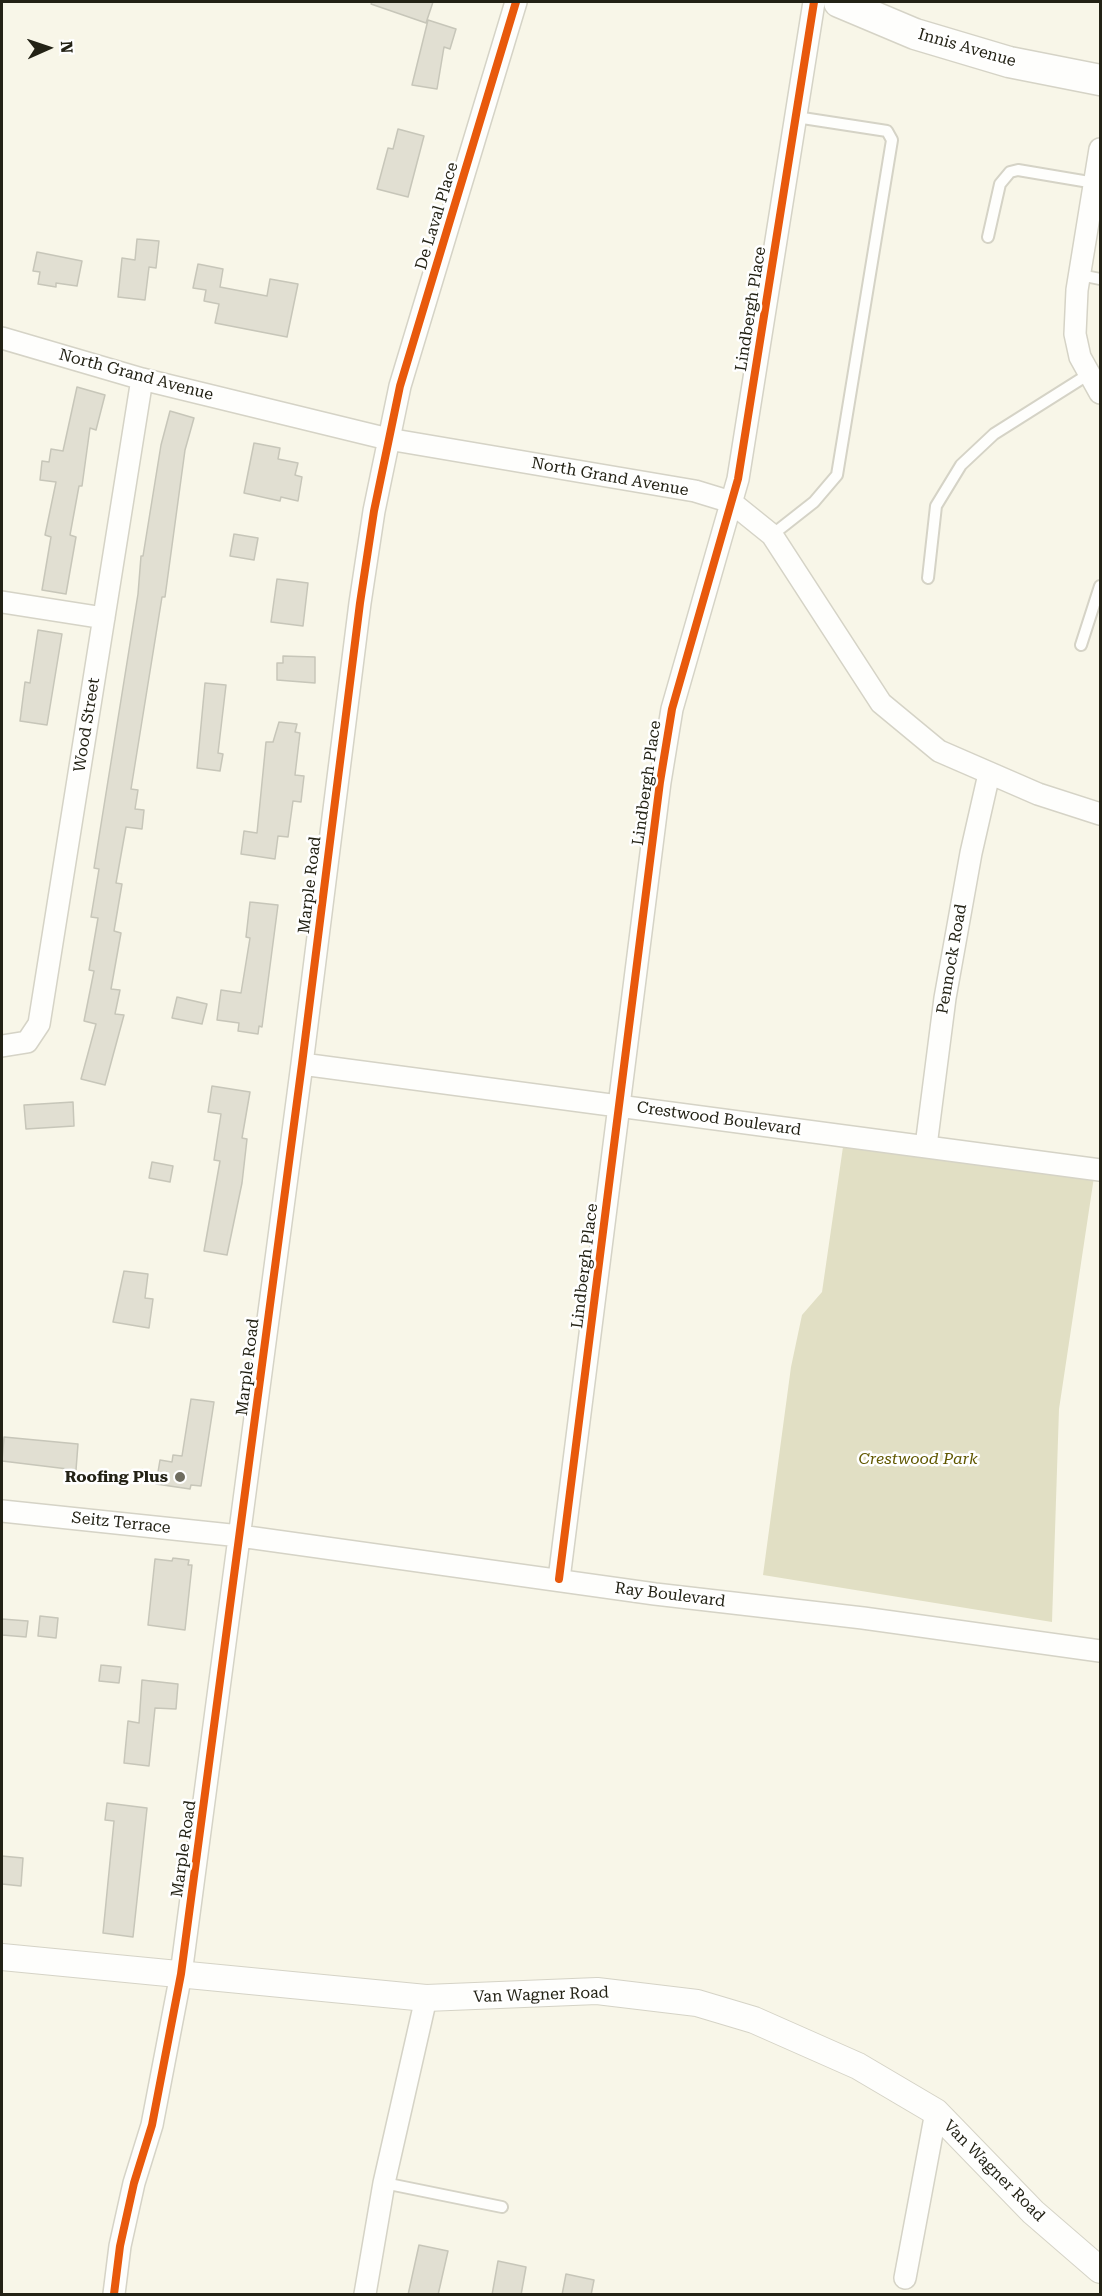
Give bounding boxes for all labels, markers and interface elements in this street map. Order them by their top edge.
north arrow [18,18,78,78]
street label: Innis Avenue [916,25,1018,71]
text: N [57,40,76,54]
street label: De Laval Place [412,160,462,272]
street label: Lindbergh Place [732,245,770,373]
street label: North Grand Avenue [57,345,215,405]
street label: North Grand Avenue [530,454,690,500]
street label: Wood Street [70,676,104,774]
street label: Lindbergh Place [629,719,665,847]
street label: Marple Road [295,835,325,935]
street label: Pennock Road [933,902,971,1016]
street label: Crestwood Boulevard [636,1098,802,1140]
street label: Lindbergh Place [568,1202,602,1330]
street label: Marple Road [233,1317,263,1417]
park label: Crestwood Park [858,1449,978,1469]
place label: Roofing Plus [65,1467,168,1487]
marker: Roofing Plus [173,1470,187,1484]
street label: Seitz Terrace [71,1508,171,1538]
street label: Ray Boulevard [614,1579,726,1611]
street label: Marple Road [168,1799,200,1899]
street label: Van Wagner Road [473,1983,609,2007]
street label: Van Wagner Road [939,2116,1049,2226]

